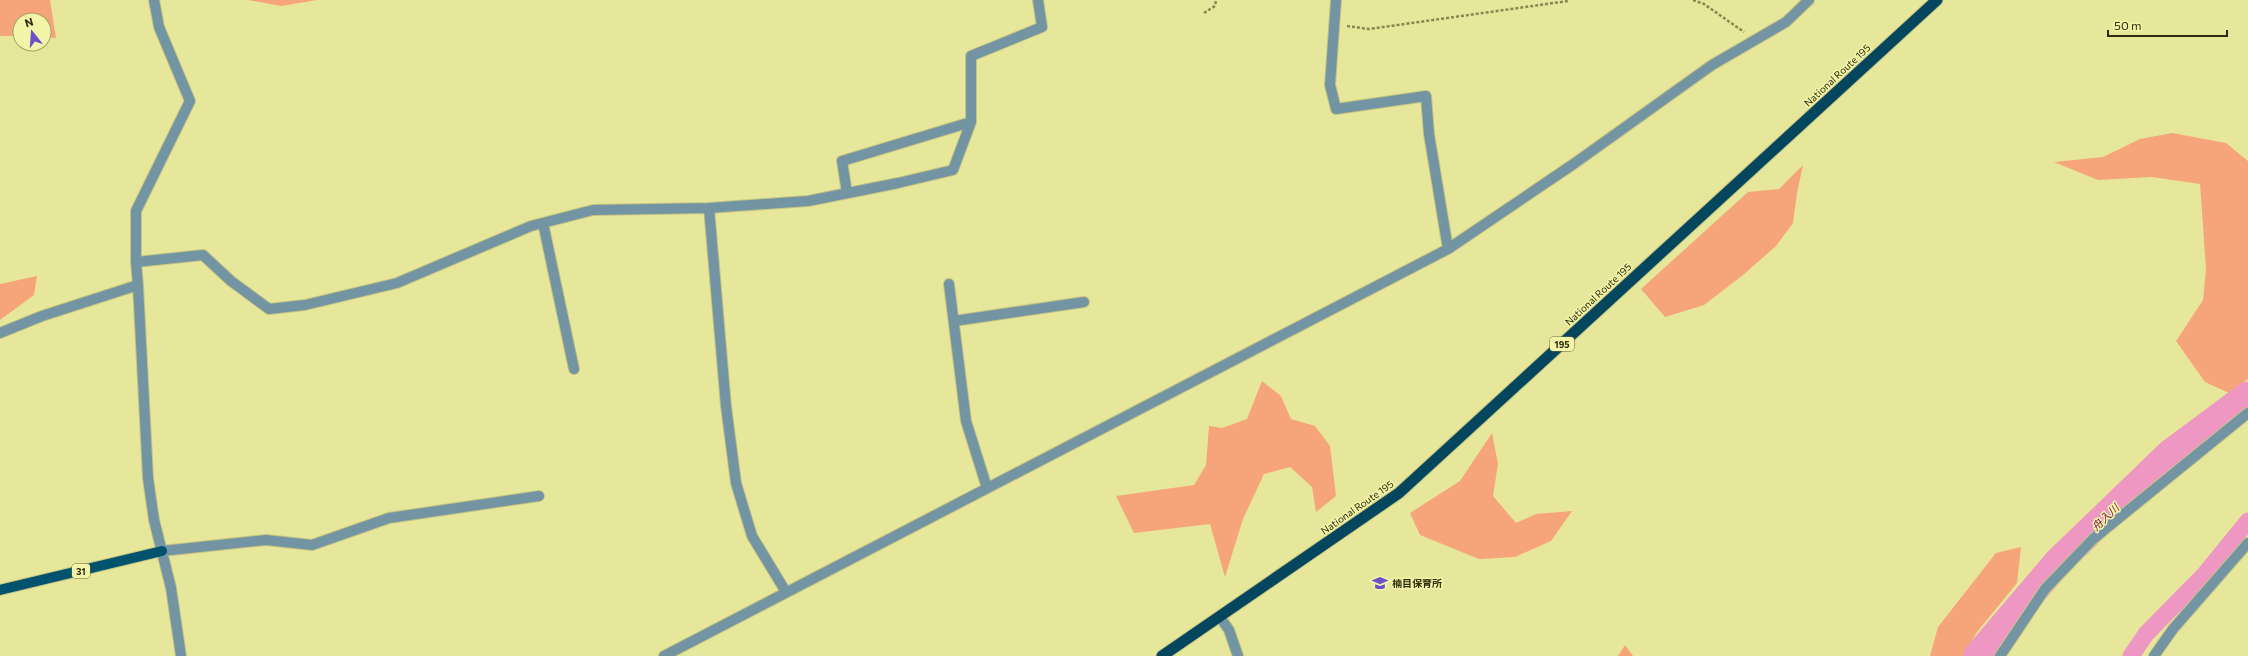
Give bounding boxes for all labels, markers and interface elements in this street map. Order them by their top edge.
north arrow [12,12,52,52]
scale bar [2108,12,2227,38]
text: N [23,15,35,29]
text: 50 m [2114,18,2142,32]
street label: National Route 195 [1801,41,1873,109]
street label: National Route 195 [1562,260,1634,328]
road number: 195 [1550,337,1574,351]
street label: National Route 195 [1318,477,1396,537]
water label: 舟入川 [2089,500,2122,533]
road number: 31 [72,564,90,578]
school or university icon: 楠目保育所 [1371,574,1389,592]
place label: 楠目保育所 [1392,577,1442,589]

